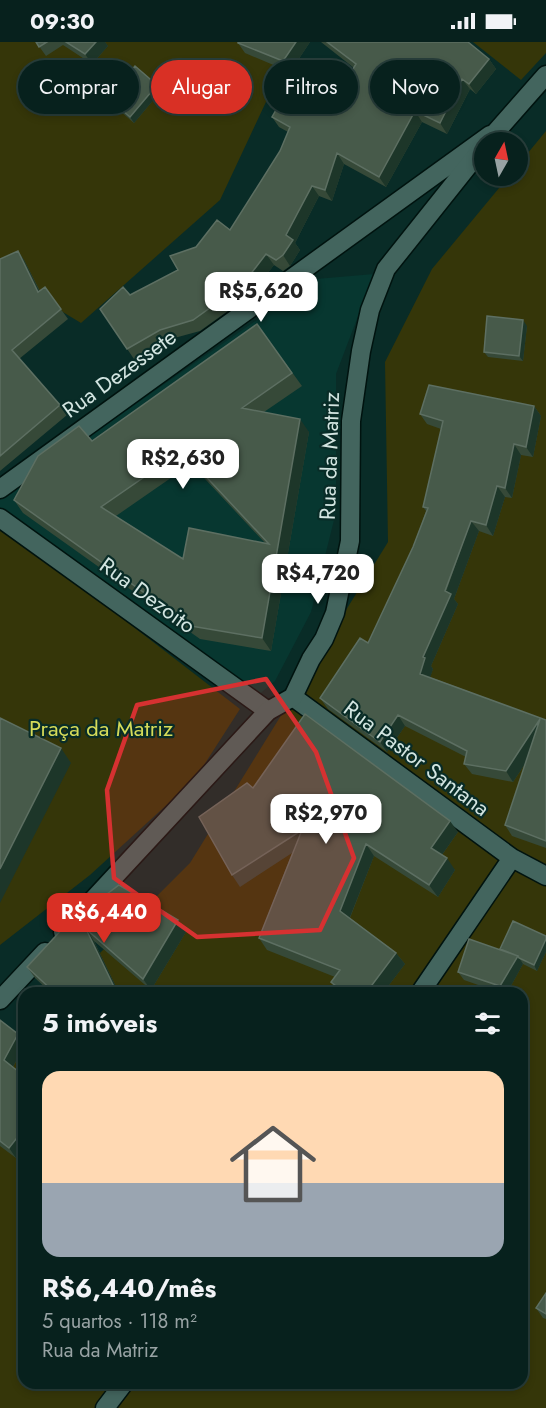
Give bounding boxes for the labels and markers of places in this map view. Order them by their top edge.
pin: R$5,620 [206,272,316,323]
pin: R$2,630 [128,439,238,490]
pin: R$4,720 [263,554,373,605]
pin: R$2,970 [271,794,381,845]
pin: R$6,440 [49,893,159,944]

